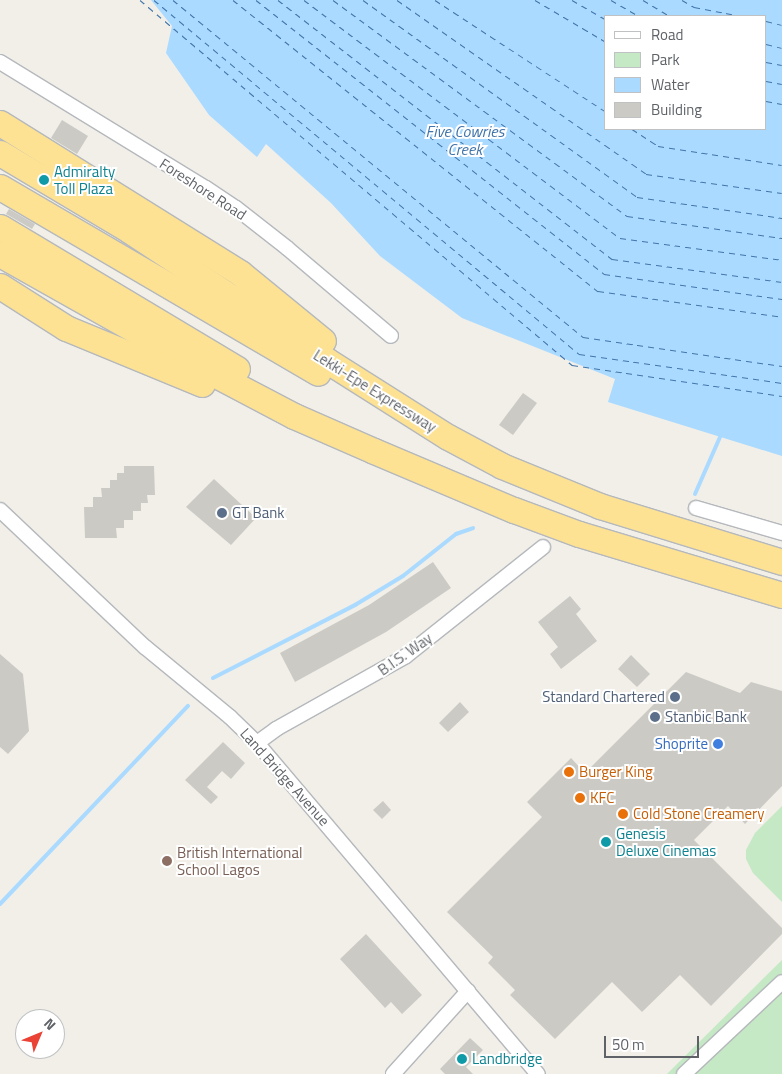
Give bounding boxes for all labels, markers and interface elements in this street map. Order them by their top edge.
legend [604,15,767,130]
text: Road [651,23,683,46]
text: Park [651,48,680,71]
text: Water [651,73,690,96]
text: Building [651,98,702,121]
water label: Five Cowries Creek [426,121,504,159]
street label: Foreshore Road [156,154,250,224]
place label: Admiralty Toll Plaza [54,162,115,197]
marker: Admiralty Toll Plaza [38,174,50,186]
street label: Lekki-Epe Expressway [310,346,440,436]
place label: GT Bank [232,504,284,522]
marker: GT Bank [216,507,228,519]
street label: B.I.S. Way [375,629,435,679]
place label: Standard Chartered [542,688,665,706]
marker: Standard Chartered [669,691,681,703]
place label: Stanbic Bank [665,708,747,726]
marker: Stanbic Bank [649,711,661,723]
street label: Land Bridge Avenue [236,724,334,830]
place label: Shoprite [655,735,708,753]
marker: Shoprite [712,738,724,750]
place label: Burger King [579,763,653,781]
marker: Burger King [563,766,575,778]
place label: KFC [590,789,614,807]
marker: KFC [574,792,586,804]
place label: Cold Stone Creamery [633,805,765,823]
marker: Cold Stone Creamery [617,808,629,820]
place label: Genesis Deluxe Cinemas [616,824,716,859]
marker: Genesis Deluxe Cinemas [600,836,612,848]
place label: British International School Lagos [177,843,302,878]
marker: British International School Lagos [161,855,173,867]
north arrow [15,1009,65,1059]
text: N [39,1013,61,1035]
scale bar [607,1026,702,1058]
text: 50 m [612,1033,645,1056]
place label: Landbridge [472,1050,542,1068]
marker: Landbridge [456,1053,468,1065]

